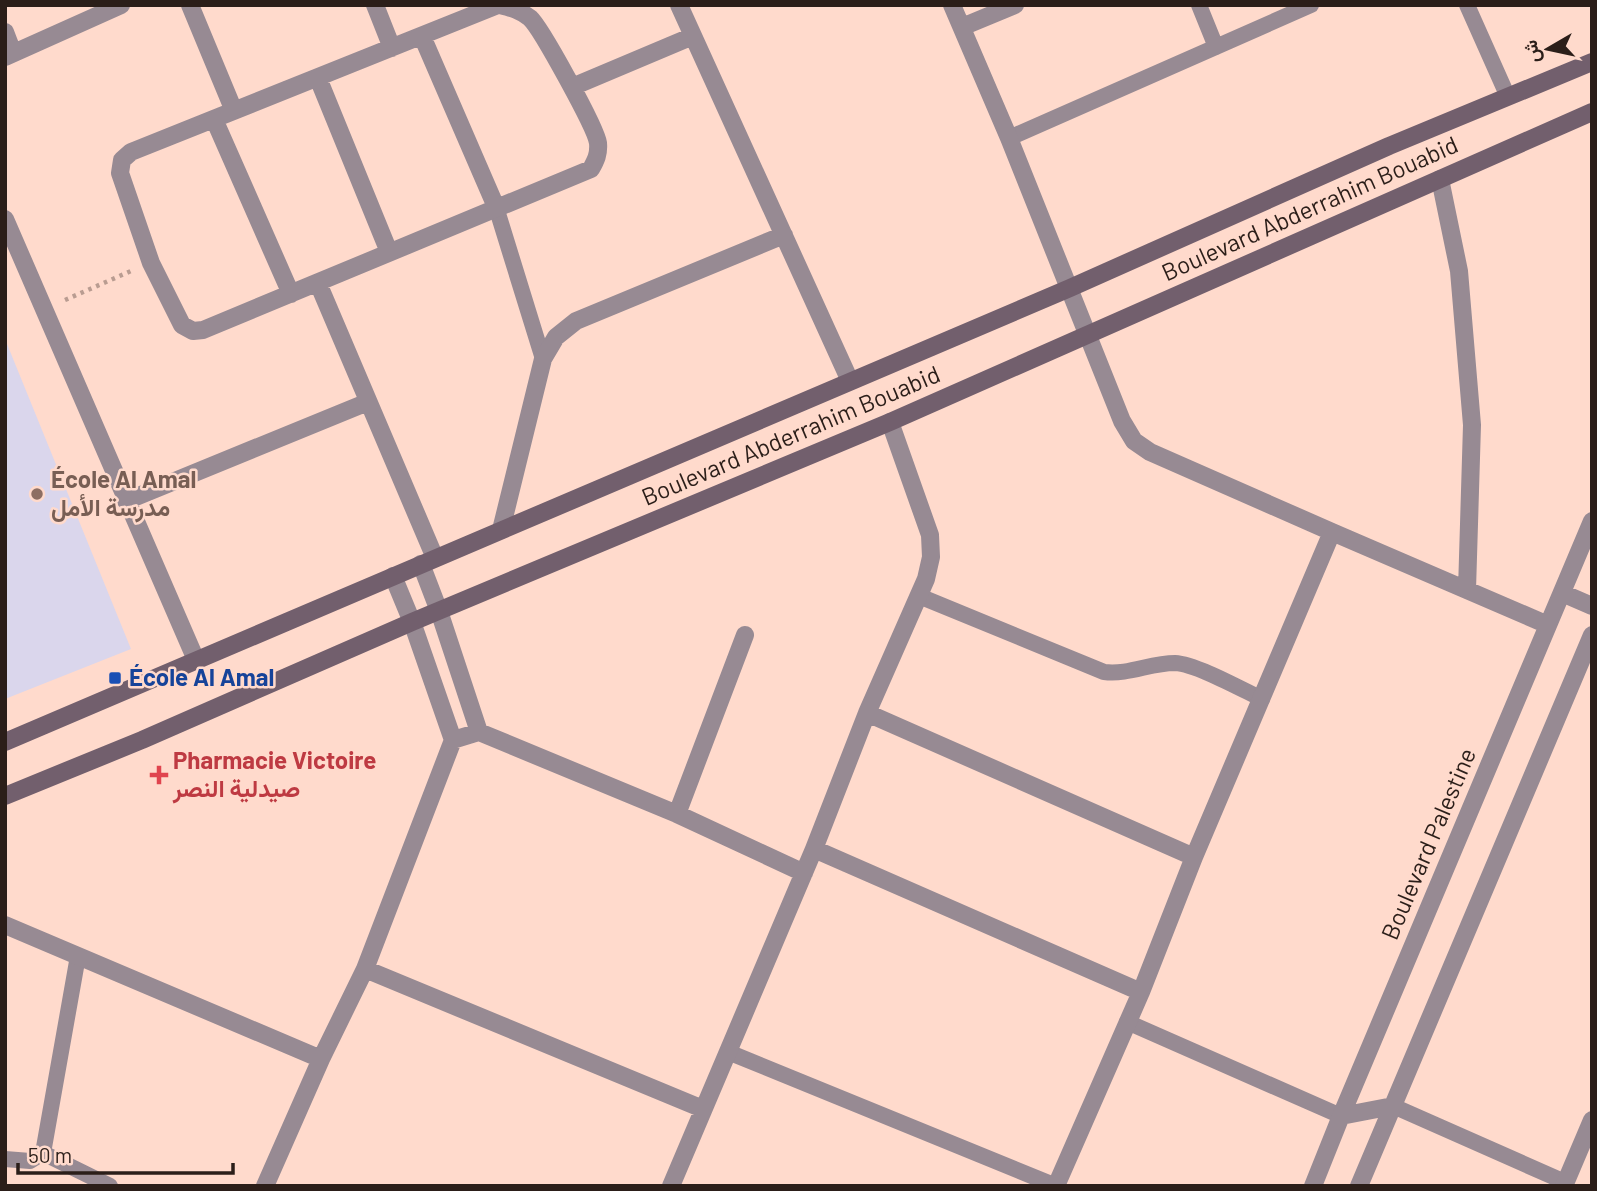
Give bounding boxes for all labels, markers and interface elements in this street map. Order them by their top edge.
north arrow [1513,14,1583,84]
text: ش [1518,38,1545,65]
street label: Boulevard Abderrahim Bouabid [1157,129,1462,286]
street label: Boulevard Abderrahim Bouabid [637,359,944,511]
place label: École Al Amal مدرسة الأمل [51,464,196,523]
marker: École Al Amal مدرسة الأمل [29,486,45,502]
place label: École Al Amal [129,662,274,691]
marker: École Al Amal [107,670,123,686]
street label: Boulevard Palestine [1374,743,1481,944]
place label: Pharmacie Victoire صيدلية النصر [172,745,376,804]
marker: Pharmacie Victoire صيدلية النصر [151,767,167,783]
scale bar [18,1132,233,1176]
text: 50 m [28,1142,72,1167]

